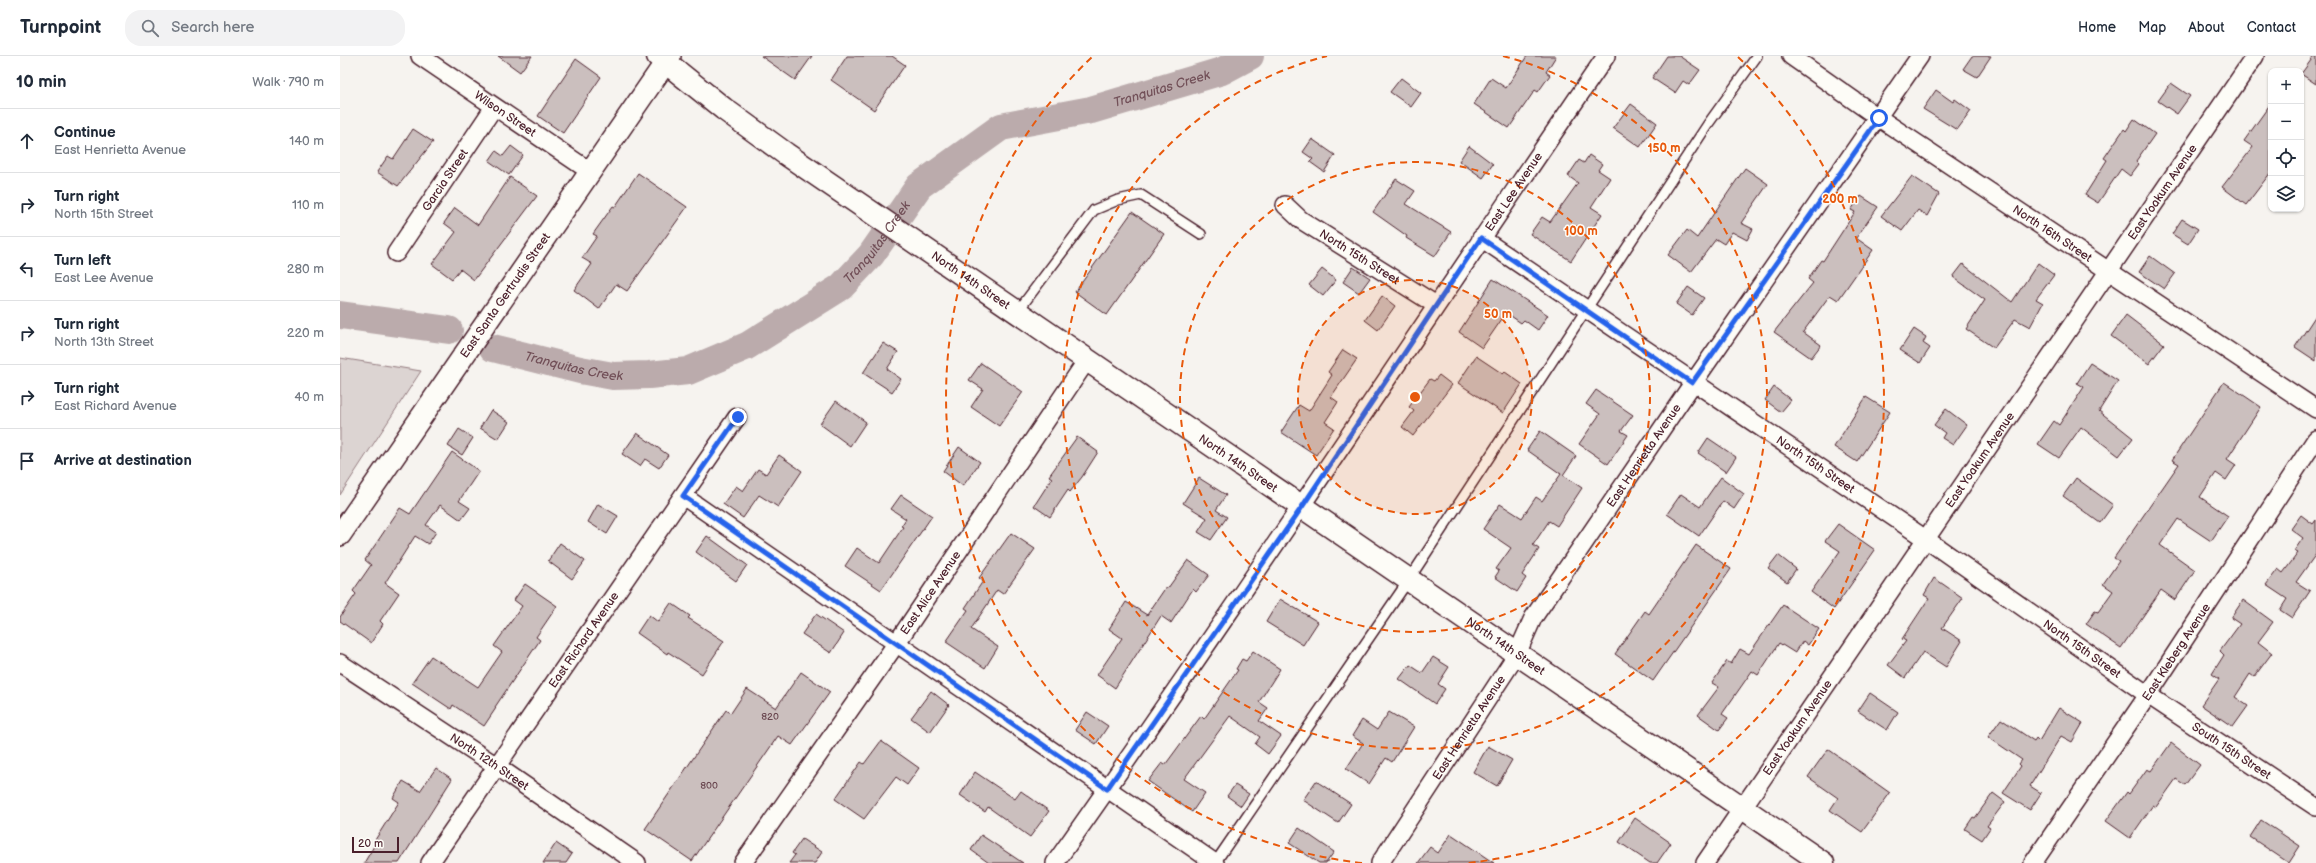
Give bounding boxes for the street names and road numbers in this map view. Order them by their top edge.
street label: Wilson Street [471,88,539,140]
street label: East Yoakum Avenue [2124,141,2200,243]
street label: Garcia Street [419,146,471,214]
street label: East Lee Avenue [1482,149,1546,234]
street label: North 16th Street [2010,202,2095,265]
street label: North 15th Street [1317,226,1403,288]
street label: East Santa Gertrudis Street [457,230,554,361]
street label: North 14th Street [928,248,1013,313]
street label: East Henrietta Avenue [1603,401,1684,510]
street label: East Yoakum Avenue [1942,409,2018,510]
street label: North 14th Street [1196,431,1281,496]
street label: North 15th Street [1773,433,1858,497]
street label: East Alice Avenue [897,548,964,637]
street label: East Richard Avenue [545,589,622,691]
street label: East Kleberg Avenue [2139,600,2214,704]
street label: North 14th Street [1463,614,1548,678]
street label: North 15th Street [2040,616,2124,681]
street label: East Henrietta Avenue [1429,672,1509,783]
street label: East Yoakum Avenue [1759,677,1835,778]
street label: South 15th Street [2189,719,2274,783]
street label: North 12th Street [447,730,532,794]

